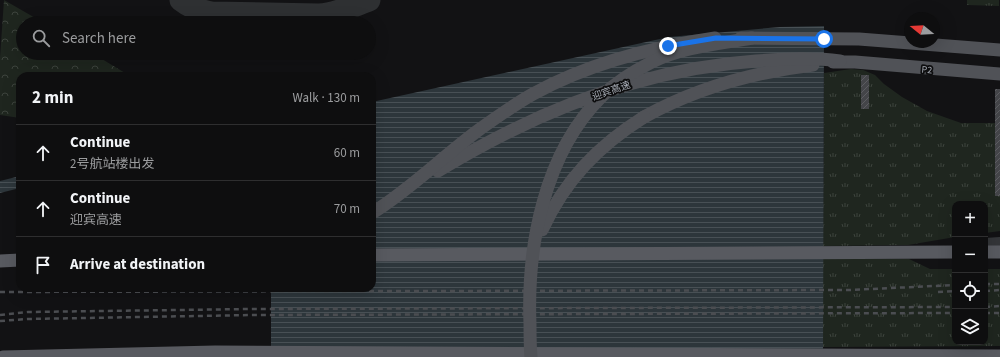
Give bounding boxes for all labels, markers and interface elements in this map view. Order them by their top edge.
north arrow [904,12,940,48]
search box [16,16,376,60]
icon: search [30,27,52,49]
text: Search here [62,28,136,49]
route start [815,30,833,48]
route end [659,37,677,55]
street label: P2 [921,63,933,77]
street label: 迎宾高速 [590,78,633,104]
text: 2 min [32,86,73,110]
text: Walk · 130 m [292,89,360,107]
text: Continue [70,132,130,153]
icon: ahead [32,142,54,164]
text: 60 m [334,144,360,162]
text: 2号航站楼出发 [70,155,154,173]
text: Continue [70,188,130,209]
icon: ahead [32,198,54,220]
text: 70 m [334,200,360,218]
map controls [952,201,988,345]
button: + [952,201,988,237]
text: 迎宾高速 [70,211,122,229]
button: − [952,237,988,273]
icon: arrive [32,254,54,276]
text: Arrive at destination [70,254,205,275]
button: locate [952,273,988,309]
button: layers [952,309,988,345]

